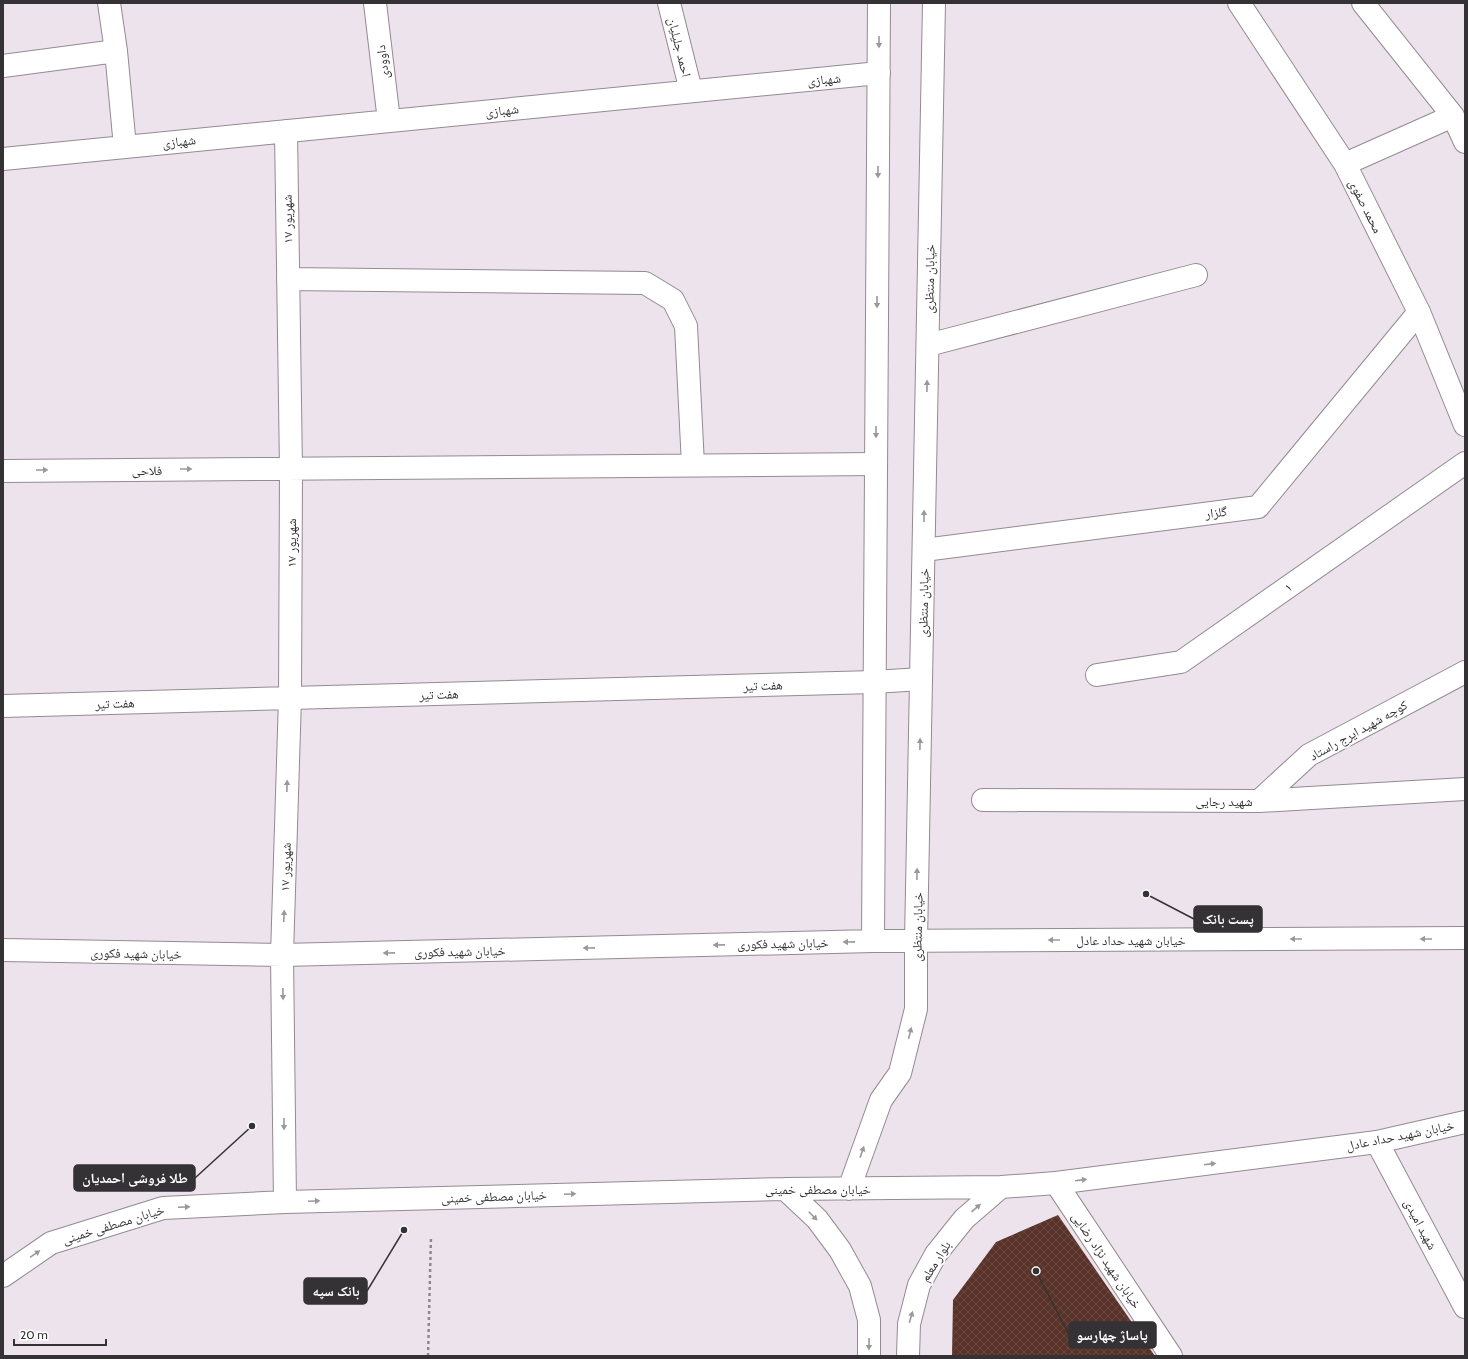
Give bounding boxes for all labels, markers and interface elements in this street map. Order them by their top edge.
street label: احمد جلیلیان [664,16,695,79]
one-way arrow [876,36,882,49]
street label: داوودی [372,44,393,80]
street label: شهبازی [807,70,842,89]
street label: شهبازی [484,100,520,121]
street label: شهبازی [161,131,197,152]
one-way arrow [875,166,881,179]
street label: محمد صفوی [1345,176,1386,236]
street label: ۱۷ شهریور [279,194,296,244]
street label: خیابان منتظری [920,244,939,314]
one-way arrow [874,296,880,309]
one-way arrow [924,379,930,392]
one-way arrow [873,426,879,439]
street label: فلاحی [132,462,162,479]
one-way arrow [180,466,193,472]
one-way arrow [36,467,49,473]
street label: گلزار [1203,503,1229,522]
one-way arrow [921,509,927,522]
street label: ۱۷ شهریور [283,519,300,567]
street label: خیابان منتظری [914,568,933,638]
street label: ۱ [1281,579,1295,595]
street label: هفت تیر [742,676,783,695]
street label: هفت تیر [418,685,459,704]
street label: هفت تیر [94,694,135,713]
street label: کوچه شهید ایرج راستاد [1306,696,1411,765]
one-way arrow [917,737,923,750]
one-way arrow [284,780,291,792]
street label: شهید رجایی [1195,793,1253,810]
street label: ۱۷ شهریور [276,842,295,892]
one-way arrow [914,868,921,880]
street label: خیابان منتظری [908,892,927,962]
callout: پست بانک [1194,906,1262,932]
one-way arrow [280,910,287,922]
text: پست بانک [1202,910,1254,928]
street label: خیابان شهید حداد عادل [1076,932,1186,949]
street label: خیابان شهید فکوری [737,934,829,953]
one-way arrow [1289,936,1302,942]
one-way arrow [1419,936,1432,942]
one-way arrow [1047,937,1060,943]
one-way arrow [842,939,855,945]
street label: خیابان شهید فکوری [414,942,506,961]
one-way arrow [712,942,725,948]
street label: خیابان شهید فکوری [90,944,182,963]
one-way arrow [582,945,595,951]
one-way arrow [383,949,395,956]
one-way arrow [280,988,286,1001]
one-way arrow [907,1027,913,1039]
street label: خیابان شهید حداد عادل [1345,1117,1456,1154]
one-way arrow [281,1118,287,1131]
one-way arrow [859,1146,865,1158]
one-way arrow [1204,1160,1216,1167]
callout: طلا فروشی احمدیان [74,1165,195,1191]
text: طلا فروشی احمدیان [82,1169,188,1187]
one-way arrow [1075,1177,1087,1183]
street label: خیابان مصطفی خمینی [765,1181,871,1198]
street label: خیابان مصطفی خمینی [441,1186,547,1207]
one-way arrow [564,1191,576,1198]
street label: شهید امیدی [1400,1196,1441,1253]
one-way arrow [308,1198,321,1204]
street label: خیابان مصطفی خمینی [60,1201,166,1248]
one-way arrow [178,1203,190,1210]
one-way arrow [972,1204,981,1213]
street label: خیابان شهید نژاد رضایی [1068,1209,1145,1312]
one-way arrow [808,1211,818,1221]
street label: بلوار معلم [916,1238,955,1285]
one-way arrow [30,1250,40,1258]
callout: بانک سپه [304,1278,367,1304]
text: بانک سپه [313,1282,360,1300]
one-way arrow [908,1311,914,1324]
scale bar [14,1321,106,1347]
callout: پاساژ چهارسو [1069,1322,1156,1348]
text: پاساژ چهارسو [1076,1326,1148,1344]
text: 20 m [20,1327,48,1342]
one-way arrow [866,1338,872,1351]

